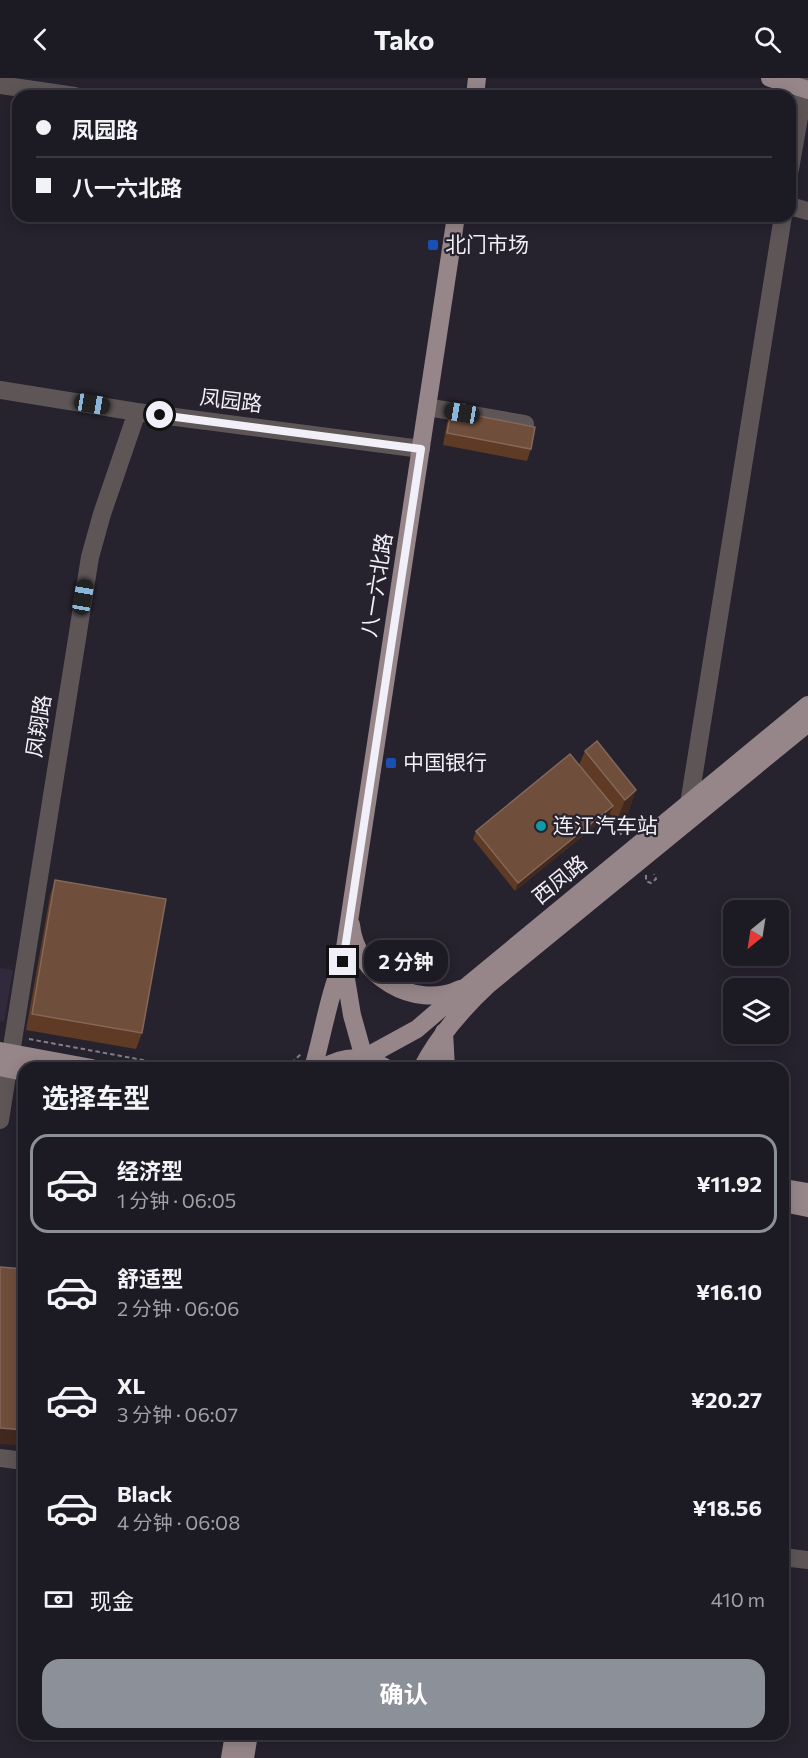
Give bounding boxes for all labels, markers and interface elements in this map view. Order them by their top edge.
icon: back [24,23,57,56]
text: Tako [374,23,434,56]
icon: search [751,23,784,56]
text: 凤园路 [72,116,138,143]
text: 八一六北路 [72,174,182,201]
place label: 北门市场 [445,231,529,256]
marker: 北门市场 [426,238,440,252]
street label: 凤园路 [198,383,264,416]
car [73,392,111,416]
route start [146,401,173,428]
car [443,401,481,425]
street label: 八一六北路 [355,531,396,639]
car [71,578,95,616]
street label: 凤翔路 [20,693,55,759]
place label: 中国银行 [403,749,487,774]
marker: 中国银行 [384,756,398,770]
place label: 连江汽车站 [553,812,658,837]
marker: 连江汽车站 [534,819,548,833]
street label: 西凤路 [527,849,591,908]
north arrow [723,900,789,966]
map controls [723,900,789,1044]
callout: 2 分钟 [364,941,448,983]
route end [329,948,356,975]
text: 2 分钟 [378,949,434,973]
button: layers [723,978,789,1044]
text: 选择车型 [42,1081,150,1114]
icon: car [45,1157,99,1211]
text: 经济型 [117,1157,183,1184]
text: ¥11.92 [697,1170,762,1197]
text: 1 分钟 · 06:05 [117,1188,236,1212]
icon: car [45,1265,99,1319]
text: 舒适型 [117,1265,183,1292]
text: ¥16.10 [696,1278,762,1305]
text: 2 分钟 · 06:06 [117,1296,239,1320]
text: XL [117,1372,145,1399]
icon: car [45,1373,99,1427]
text: ¥20.27 [691,1386,762,1413]
text: 3 分钟 · 06:07 [117,1402,238,1426]
text: Black [117,1480,172,1507]
icon: car [45,1481,99,1535]
text: ¥18.56 [692,1494,762,1521]
text: 4 分钟 · 06:08 [117,1510,240,1534]
icon: cash [42,1583,75,1616]
text: 现金 [90,1587,134,1614]
text: 410 m [711,1587,765,1611]
button: 确认 [42,1659,765,1728]

